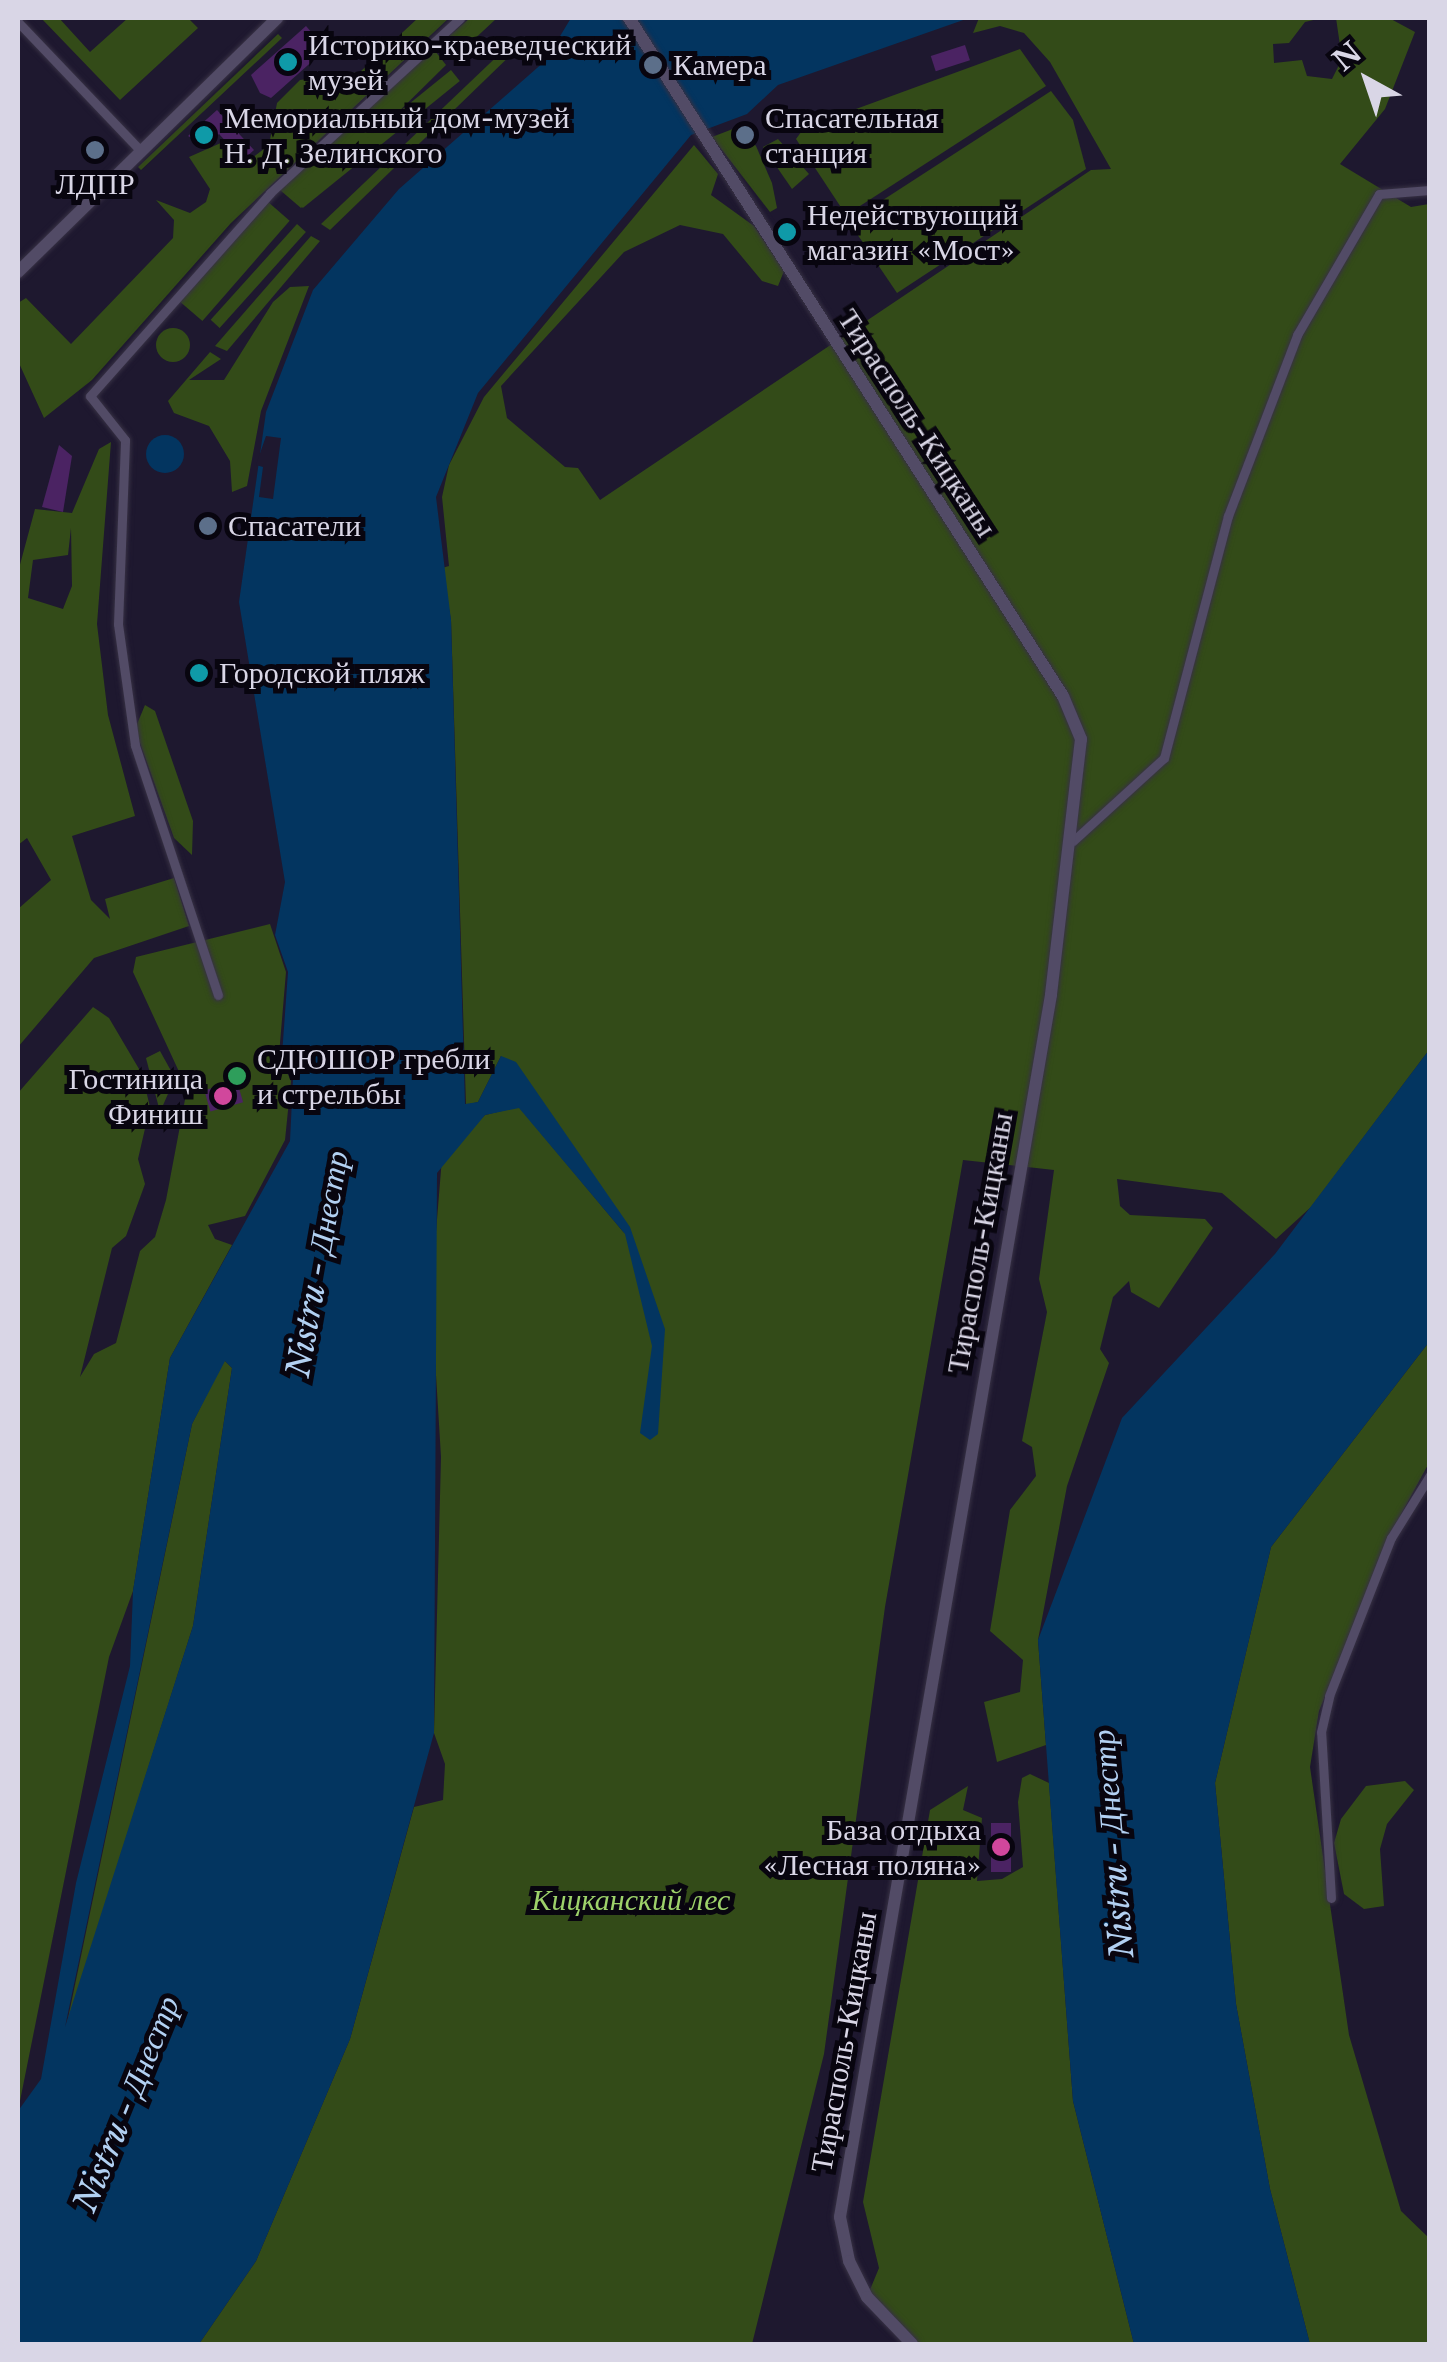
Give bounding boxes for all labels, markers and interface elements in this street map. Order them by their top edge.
place label: Историко-краеведческий музей [308,27,631,98]
north arrow [1317,30,1417,130]
text: N [1326,35,1369,79]
place label: Камера [673,47,767,83]
marker: Историко-краеведческий музей [277,51,299,73]
marker: Камера [642,54,664,76]
place label: Мемориальный дом-музей Н. Д. Зелинского [224,100,570,170]
place label: Спасательная станция [765,100,939,170]
marker: Мемориальный дом-музей Н. Д. Зелинского [193,124,215,146]
marker: Спасательная станция [734,124,756,146]
marker: ЛДПР [84,139,106,161]
place label: ЛДПР [55,166,135,202]
place label: Недействующий магазин «Мост» [807,197,1018,268]
marker: Недействующий магазин «Мост» [776,221,798,243]
street label: Тирасполь-Кицканы [830,302,1004,544]
place label: Спасатели [228,508,361,544]
marker: Спасатели [197,515,219,537]
place label: Городской пляж [219,655,425,691]
marker: Городской пляж [188,662,210,684]
place label: СДЮШОР гребли и стрельбы [257,1041,490,1112]
place label: Гостиница Финиш [69,1061,203,1132]
marker: СДЮШОР гребли и стрельбы [226,1065,248,1087]
marker: Гостиница Финиш [212,1085,234,1107]
street label: Тирасполь-Кицканы [939,1110,1021,1376]
water label: Nistru - Днестр [279,1147,357,1381]
water label: Nistru - Днестр [1084,1728,1142,1960]
place label: База отдыха «Лесная поляна» [764,1812,981,1882]
marker: База отдыха «Лесная поляна» [990,1836,1012,1858]
park label: Кицканский лес [532,1882,730,1918]
street label: Тирасполь-Кицканы [803,1909,885,2175]
water label: Nistru - Днестр [66,1990,188,2218]

